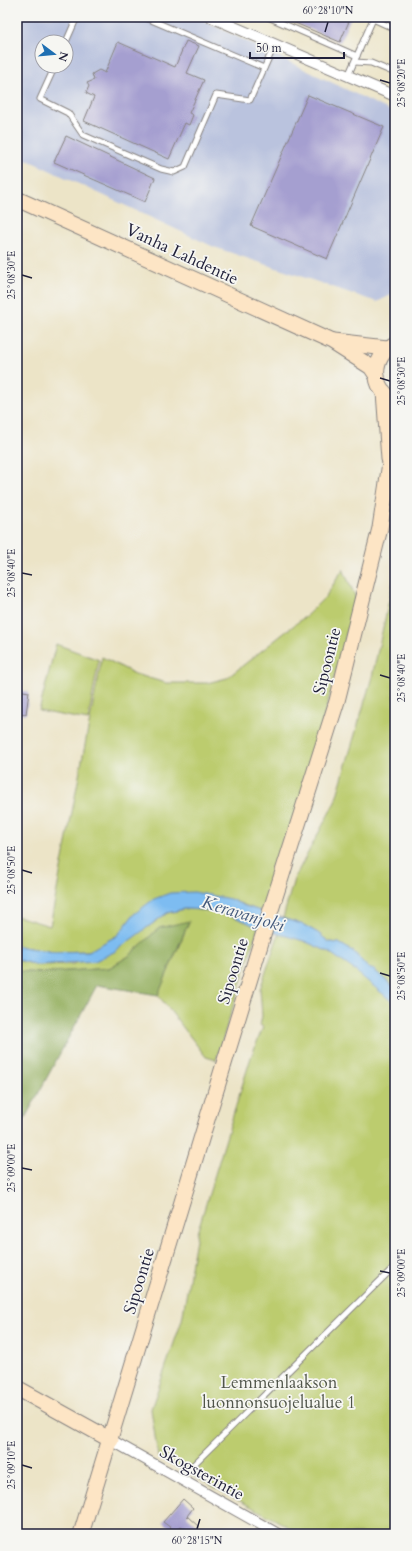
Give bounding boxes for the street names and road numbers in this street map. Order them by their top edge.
street label: Vanha Lahdentie [122,218,242,290]
street label: Sipoontie [308,625,346,697]
street label: Sipoontie [212,935,254,1007]
street label: Sipoontie [118,1245,160,1317]
street label: Skogsterintie [155,1440,249,1506]

